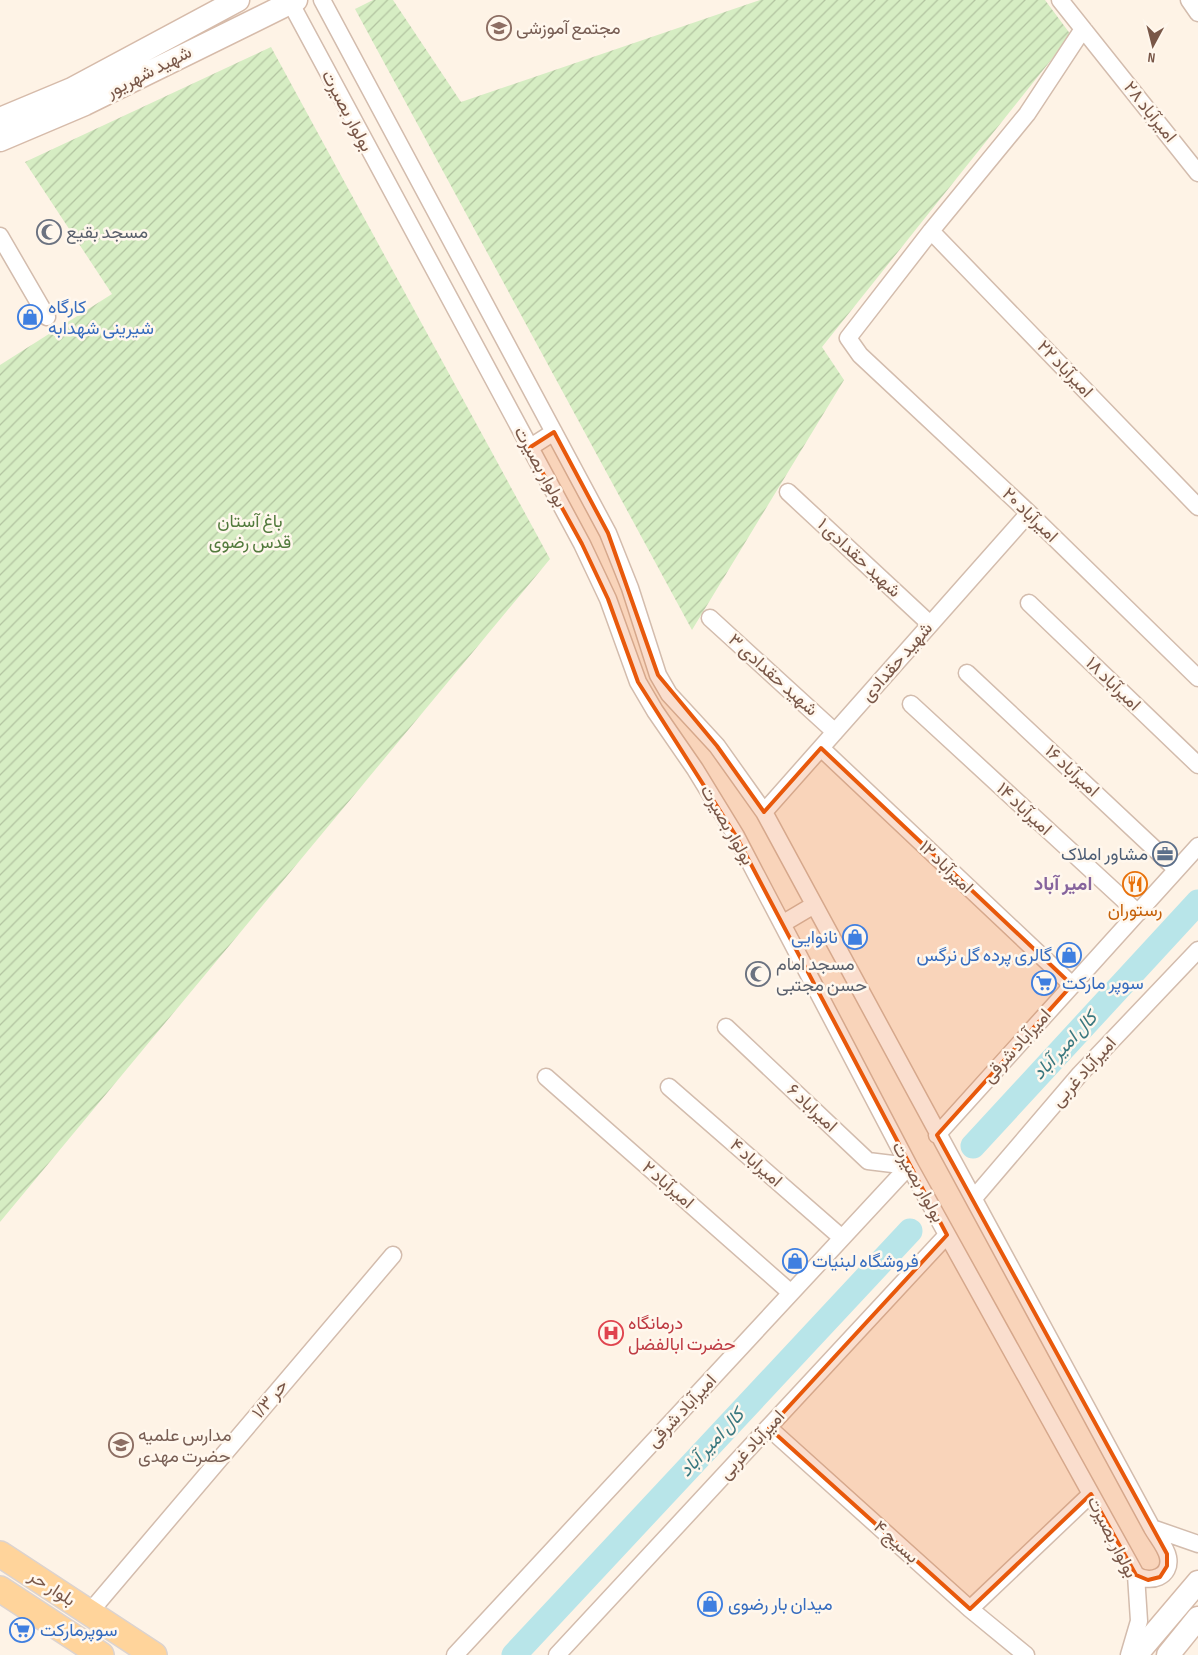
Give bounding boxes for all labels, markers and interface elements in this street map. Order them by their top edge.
school or university icon: مجتمع آموزشی [486,15,512,41]
place label: مجتمع آموزشی [516,18,621,40]
north arrow [1128,20,1178,70]
street label: شهید شهریور [102,42,195,103]
text: N [1147,49,1156,66]
street label: بولوار بصیرت [317,67,377,155]
street label: امیرآباد ۲۸ [1119,77,1181,147]
mosque icon: مسجد بقیع [36,219,62,245]
place label: مسجد بقیع [66,222,148,244]
place label: کارگاه شیرینی شهدابه [48,297,154,339]
shop icon: کارگاه شیرینی شهدابه [17,304,43,330]
street label: امیرآباد ۲۲ [1033,336,1097,402]
street label: بولوار بصیرت [509,423,571,511]
street label: امیرآباد ۲۰ [998,483,1062,547]
park label: باغ آستان قدس رضوی [209,511,291,553]
street label: شهید حقدادی ۱ [813,514,905,602]
street label: شهید حقدادی [857,618,937,706]
street label: شهید حقدادی ۳ [724,629,822,721]
street label: امیرآباد ۱۸ [1081,653,1145,715]
street label: امیرآباد ۱۶ [1041,741,1103,801]
street label: امیرآباد ۱۴ [992,778,1056,840]
street label: بولوار بصیرت [696,781,758,869]
street label: امیرآباد ۱۲ [915,836,977,898]
office icon: مشاور املاک [1152,841,1178,867]
place label: مشاور املاک [1061,844,1148,865]
restaurant icon: رستوران [1122,871,1148,897]
district label: امیر آباد [1034,873,1092,896]
place label: رستوران [1108,900,1162,921]
shop icon: نانوایی [842,924,868,950]
place label: نانوایی [791,927,838,948]
shop icon: گالری پرده گل نرگس [1056,942,1082,968]
place label: گالری پرده گل نرگس [916,945,1052,967]
place label: مسجد امام حسن مجتبی [776,954,867,996]
mosque icon: مسجد امام حسن مجتبی [745,961,771,987]
supermarket icon: سوپر مارکت [1031,970,1057,996]
place label: سوپر مارکت [1062,973,1144,995]
water label: کال امیر آباد [1028,1004,1105,1085]
street label: امیرآباد شرقی [978,1005,1056,1087]
street label: امیرآباد غربی [1047,1033,1121,1111]
street label: امیراباد ۶ [783,1079,841,1137]
street label: امیراباد ۴ [725,1135,787,1191]
street label: بولوار بصیرت [887,1138,949,1226]
street label: امیرآباد ۲ [638,1157,698,1213]
shop icon: فروشگاه لبنیات [782,1248,808,1274]
place label: فروشگاه لبنیات [812,1251,919,1272]
place label: درمانگاه حضرت ابالفضل [628,1313,736,1355]
hospital icon: درمانگاه حضرت ابالفضل [598,1320,624,1346]
street label: امیرآباد شرقی [643,1370,721,1452]
street label: حر ۱/۳ [248,1375,292,1423]
water label: کال امیر آباد [675,1401,752,1482]
street label: امیرآباد غربی [715,1406,789,1484]
place label: مدارس علمیه حضرت مهدی [138,1425,232,1467]
school or university icon: مدارس علمیه حضرت مهدی [108,1432,134,1458]
street label: بولوار بصیرت [1082,1493,1142,1581]
street label: بسیج ۴ [868,1516,923,1568]
street label: بلوار حر [24,1565,79,1611]
shop icon: میدان بار رضوی [697,1591,723,1617]
place label: میدان بار رضوی [728,1594,832,1615]
supermarket icon: سوپرمارکت [9,1617,35,1643]
place label: سوپرمارکت [40,1620,117,1642]

